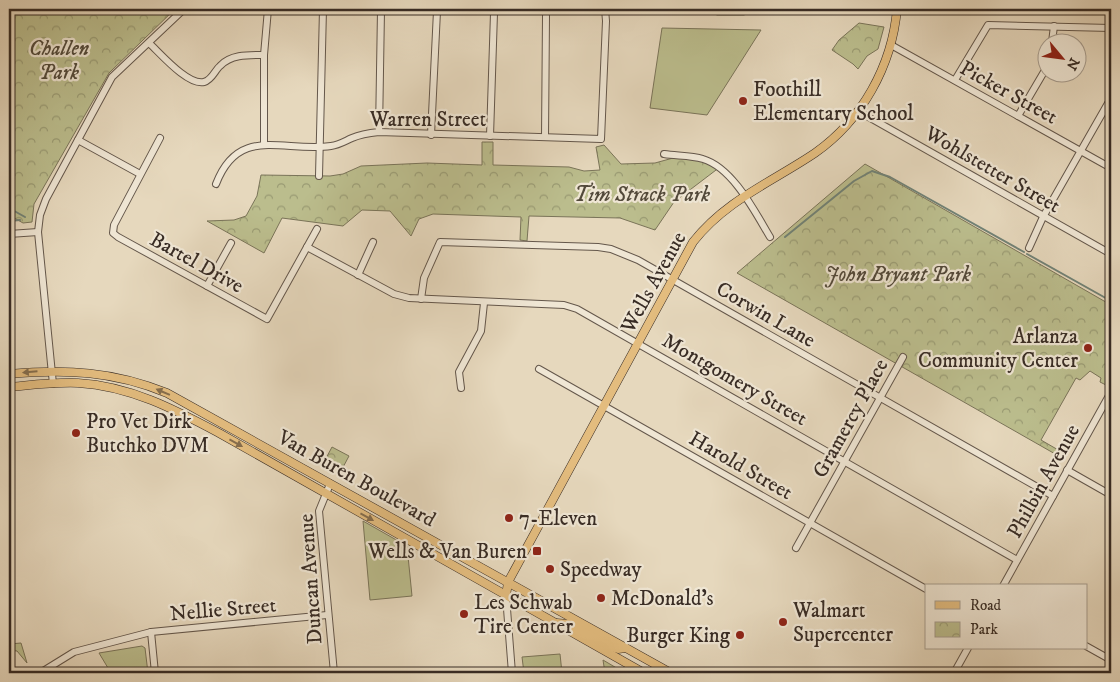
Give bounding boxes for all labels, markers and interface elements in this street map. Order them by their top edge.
north arrow [1038,32,1088,82]
park label: Challen Park [29,36,90,86]
text: N [1062,54,1083,74]
street label: Picker Street [955,55,1062,130]
place label: Foothill Elementary School [753,77,914,127]
marker: Foothill Elementary School [737,95,749,107]
street label: Warren Street [369,107,486,133]
street label: Wohlstetter Street [919,120,1065,219]
park label: Tim Strack Park [574,182,710,208]
street label: Bartel Drive [145,227,248,299]
street label: Wells Avenue [615,227,692,338]
park label: John Bryant Park [825,262,971,288]
street label: Corwin Lane [711,276,820,354]
place label: Arlanza Community Center [918,324,1078,374]
street label: Montgomery Street [657,328,812,432]
marker: Arlanza Community Center [1082,342,1094,354]
street label: Gramercy Place [807,354,894,483]
one-way arrow [22,368,38,376]
one-way arrow [156,387,170,395]
place label: Pro Vet Dirk Butchko DVM [86,409,209,459]
street label: Philbin Avenue [1002,420,1086,543]
street label: Van Buren Boulevard [272,424,441,533]
street label: Harold Street [684,426,797,506]
marker: Pro Vet Dirk Butchko DVM [70,427,82,439]
one-way arrow [229,439,243,447]
place label: 7-Eleven [519,506,597,532]
marker: 7-Eleven [503,512,515,524]
street label: Duncan Avenue [293,513,329,645]
one-way arrow [361,513,374,522]
place label: Wells & Van Buren [367,539,527,565]
marker: Wells & Van Buren [531,545,543,557]
place label: Speedway [560,557,643,583]
marker: Speedway [544,563,556,575]
legend [925,584,1088,650]
place label: McDonald's [611,586,714,612]
place label: Les Schwab Tire Center [474,590,573,640]
street label: Nellie Street [169,592,277,628]
marker: McDonald's [595,592,607,604]
text: Road [970,596,1002,615]
place label: Walmart Supercenter [792,598,893,648]
marker: Les Schwab Tire Center [458,608,470,620]
marker: Walmart Supercenter [777,616,789,628]
text: Park [970,620,999,639]
place label: Burger King [626,623,731,649]
marker: Burger King [734,629,746,641]

